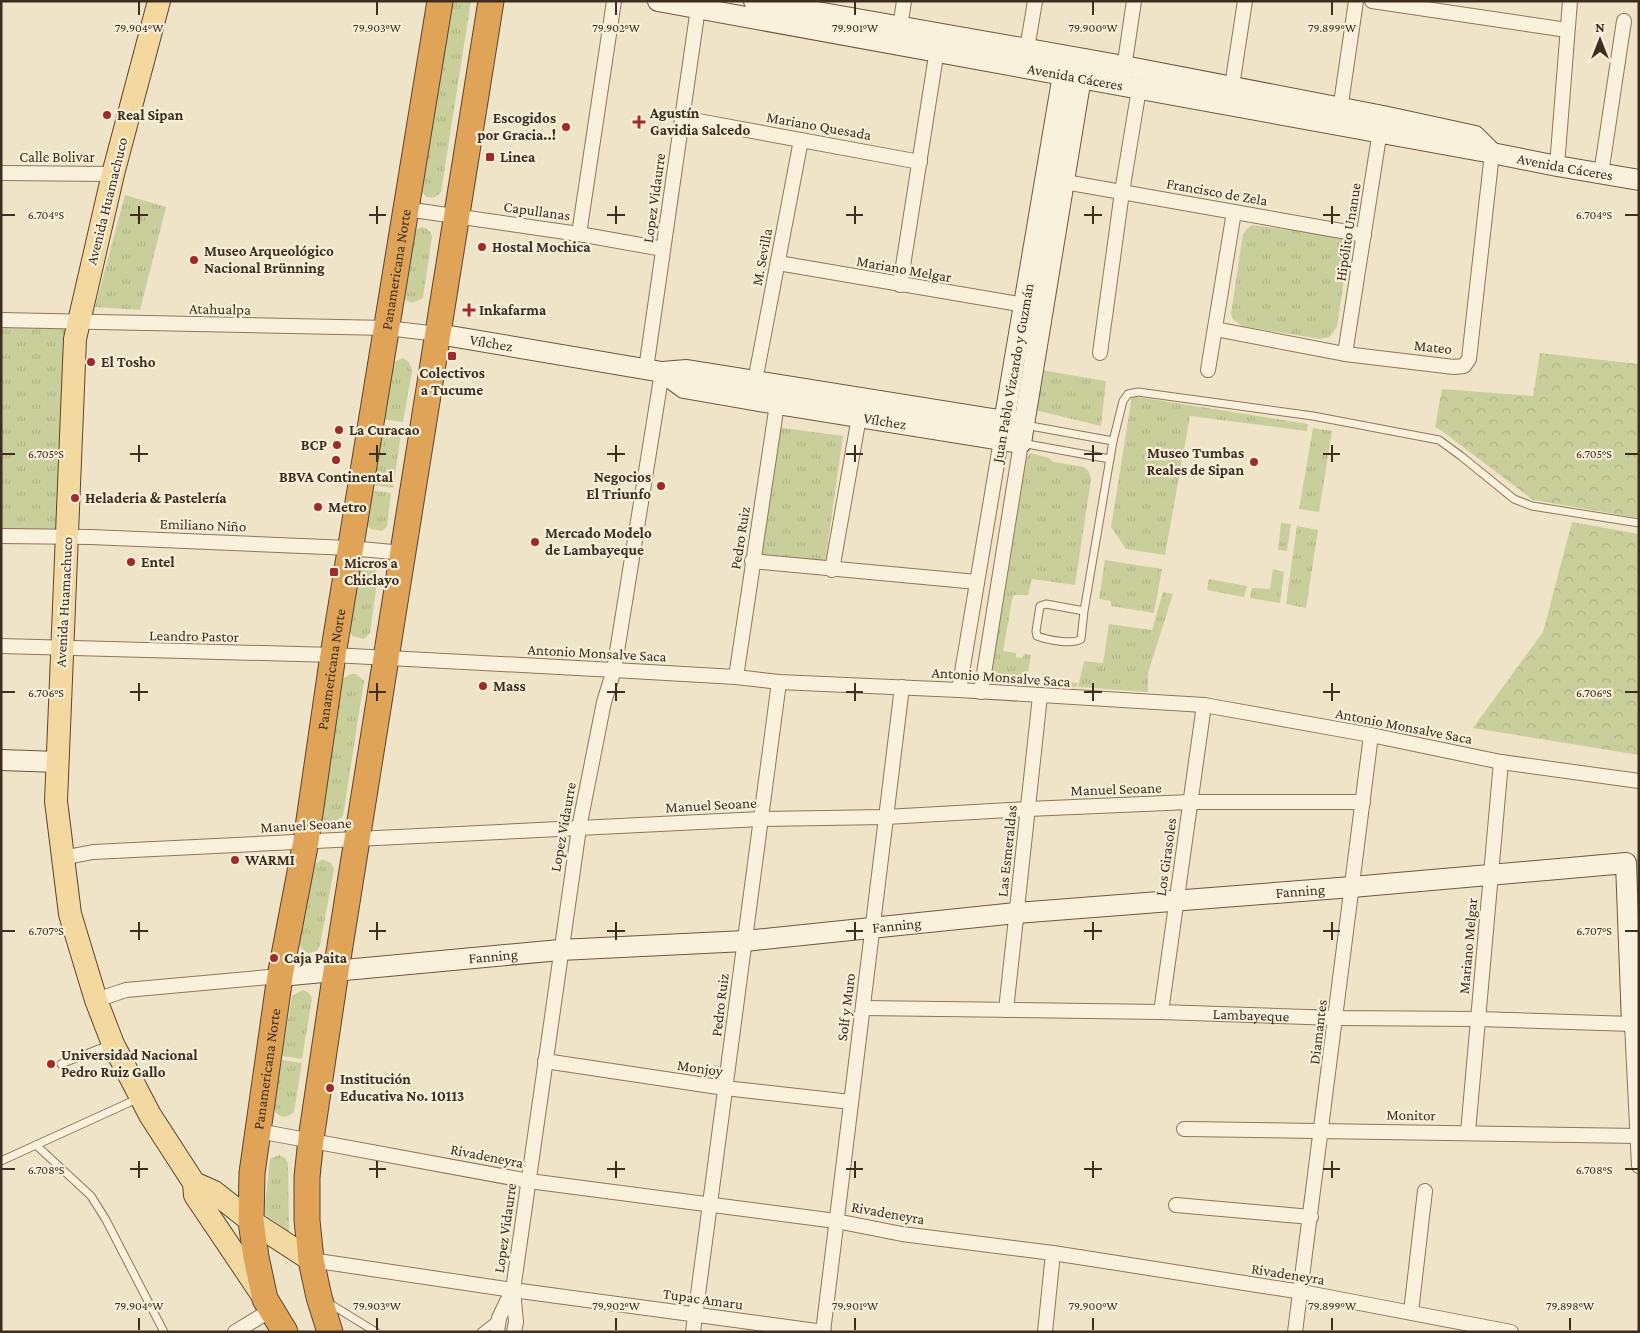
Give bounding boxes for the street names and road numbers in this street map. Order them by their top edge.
street label: Avenida Cáceres [1026,60,1125,94]
street label: Mariano Quesada [765,109,873,143]
street label: Avenida Huamachuco [83,136,131,266]
street label: Calle Bolivar [19,149,95,165]
street label: Avenida Cáceres [1516,150,1614,183]
street label: Lopez Vidaurre [640,152,669,244]
street label: Francisco de Zela [1165,175,1269,209]
street label: Hipólito Unanue [1332,181,1365,282]
street label: Capullanas [502,198,572,225]
street label: Panamericana Norte [378,207,414,331]
street label: M. Sevilla [749,227,775,287]
street label: Mariano Melgar [855,253,953,286]
street label: Juan Pablo Vizcardo y Guzmán [989,282,1038,466]
street label: Atahualpa [189,300,251,319]
street label: Vílchez [469,332,514,355]
street label: Mateo [1413,337,1453,357]
street label: Vílchez [862,410,908,433]
street label: Pedro Ruiz [727,505,753,571]
street label: Emiliano Niño [159,515,247,535]
street label: Avenida Huamachuco [53,536,75,668]
street label: Panamericana Norte [314,607,349,731]
street label: Leandro Pastor [149,627,240,645]
street label: Antonio Monsalve Saca [527,641,667,665]
street label: Antonio Monsalve Saca [931,664,1071,690]
street label: Antonio Monsalve Saca [1334,705,1474,747]
street label: Manuel Seoane [1070,779,1162,799]
street label: Lopez Vidaurre [547,781,580,873]
street label: Manuel Seoane [665,795,757,815]
street label: Las Esmeraldas [994,804,1020,898]
street label: Manuel Seoane [260,815,352,835]
street label: Los Girasoles [1153,817,1179,897]
street label: Fanning [1275,881,1326,901]
street label: Mariano Melgar [1456,897,1481,995]
street label: Fanning [871,915,922,936]
street label: Fanning [468,946,519,966]
street label: Solf y Muro [834,972,859,1042]
street label: Pedro Ruiz [708,973,732,1037]
street label: Diamantes [1306,999,1330,1065]
street label: Lambayeque [1212,1006,1290,1025]
street label: Panamericana Norte [250,1007,283,1131]
street label: Monjoy [676,1057,724,1080]
street label: Monitor [1386,1107,1437,1123]
street label: Rivadeneyra [449,1141,525,1172]
street label: Lopez Vidaurre [491,1182,520,1274]
street label: Rivadeneyra [850,1199,926,1228]
street label: Rivadeneyra [1250,1260,1326,1289]
street label: Tupac Amaru [662,1285,744,1314]

